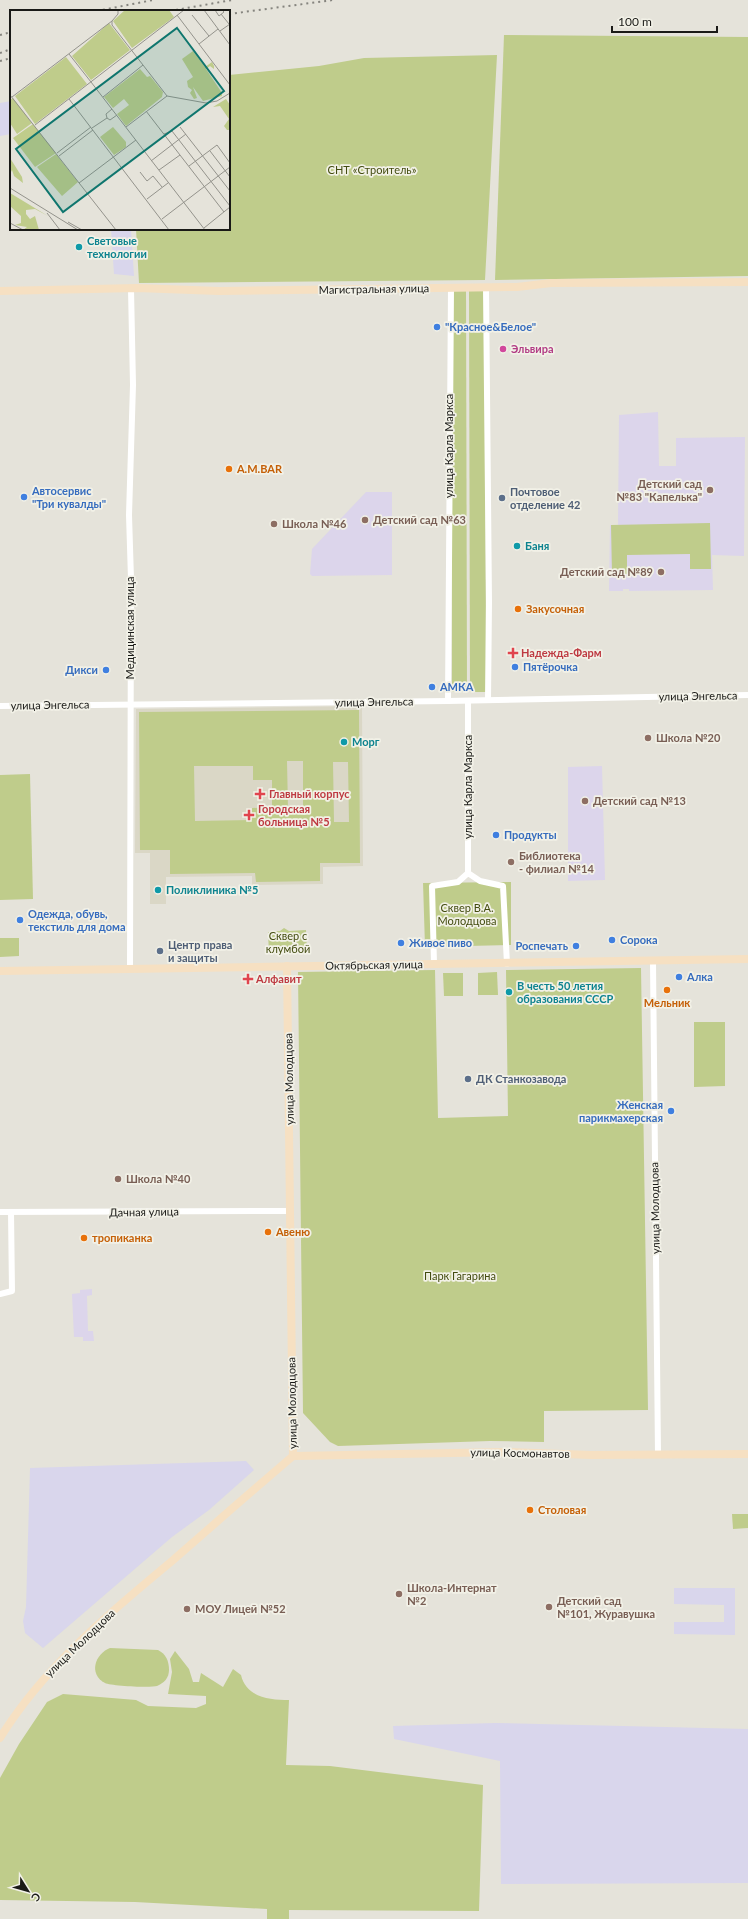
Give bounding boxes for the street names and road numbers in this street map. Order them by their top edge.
street label: Магистральная улица [319,281,429,296]
street label: улица Карла Маркса [442,394,455,498]
street label: Медицинская улица [123,577,136,679]
street label: улица Энгельса [658,688,738,703]
street label: улица Энгельса [334,694,414,709]
street label: улица Энгельса [10,697,90,712]
street label: улица Карла Маркса [461,735,474,839]
street label: Октябрьская улица [325,957,423,972]
street label: улица Молодцова [281,1033,296,1125]
street label: улица Молодцова [647,1162,662,1254]
street label: Дачная улица [109,1204,179,1219]
street label: улица Молодцова [284,1357,299,1449]
street label: улица Космонавтов [470,1445,570,1460]
street label: улица Молодцова [42,1606,117,1679]

